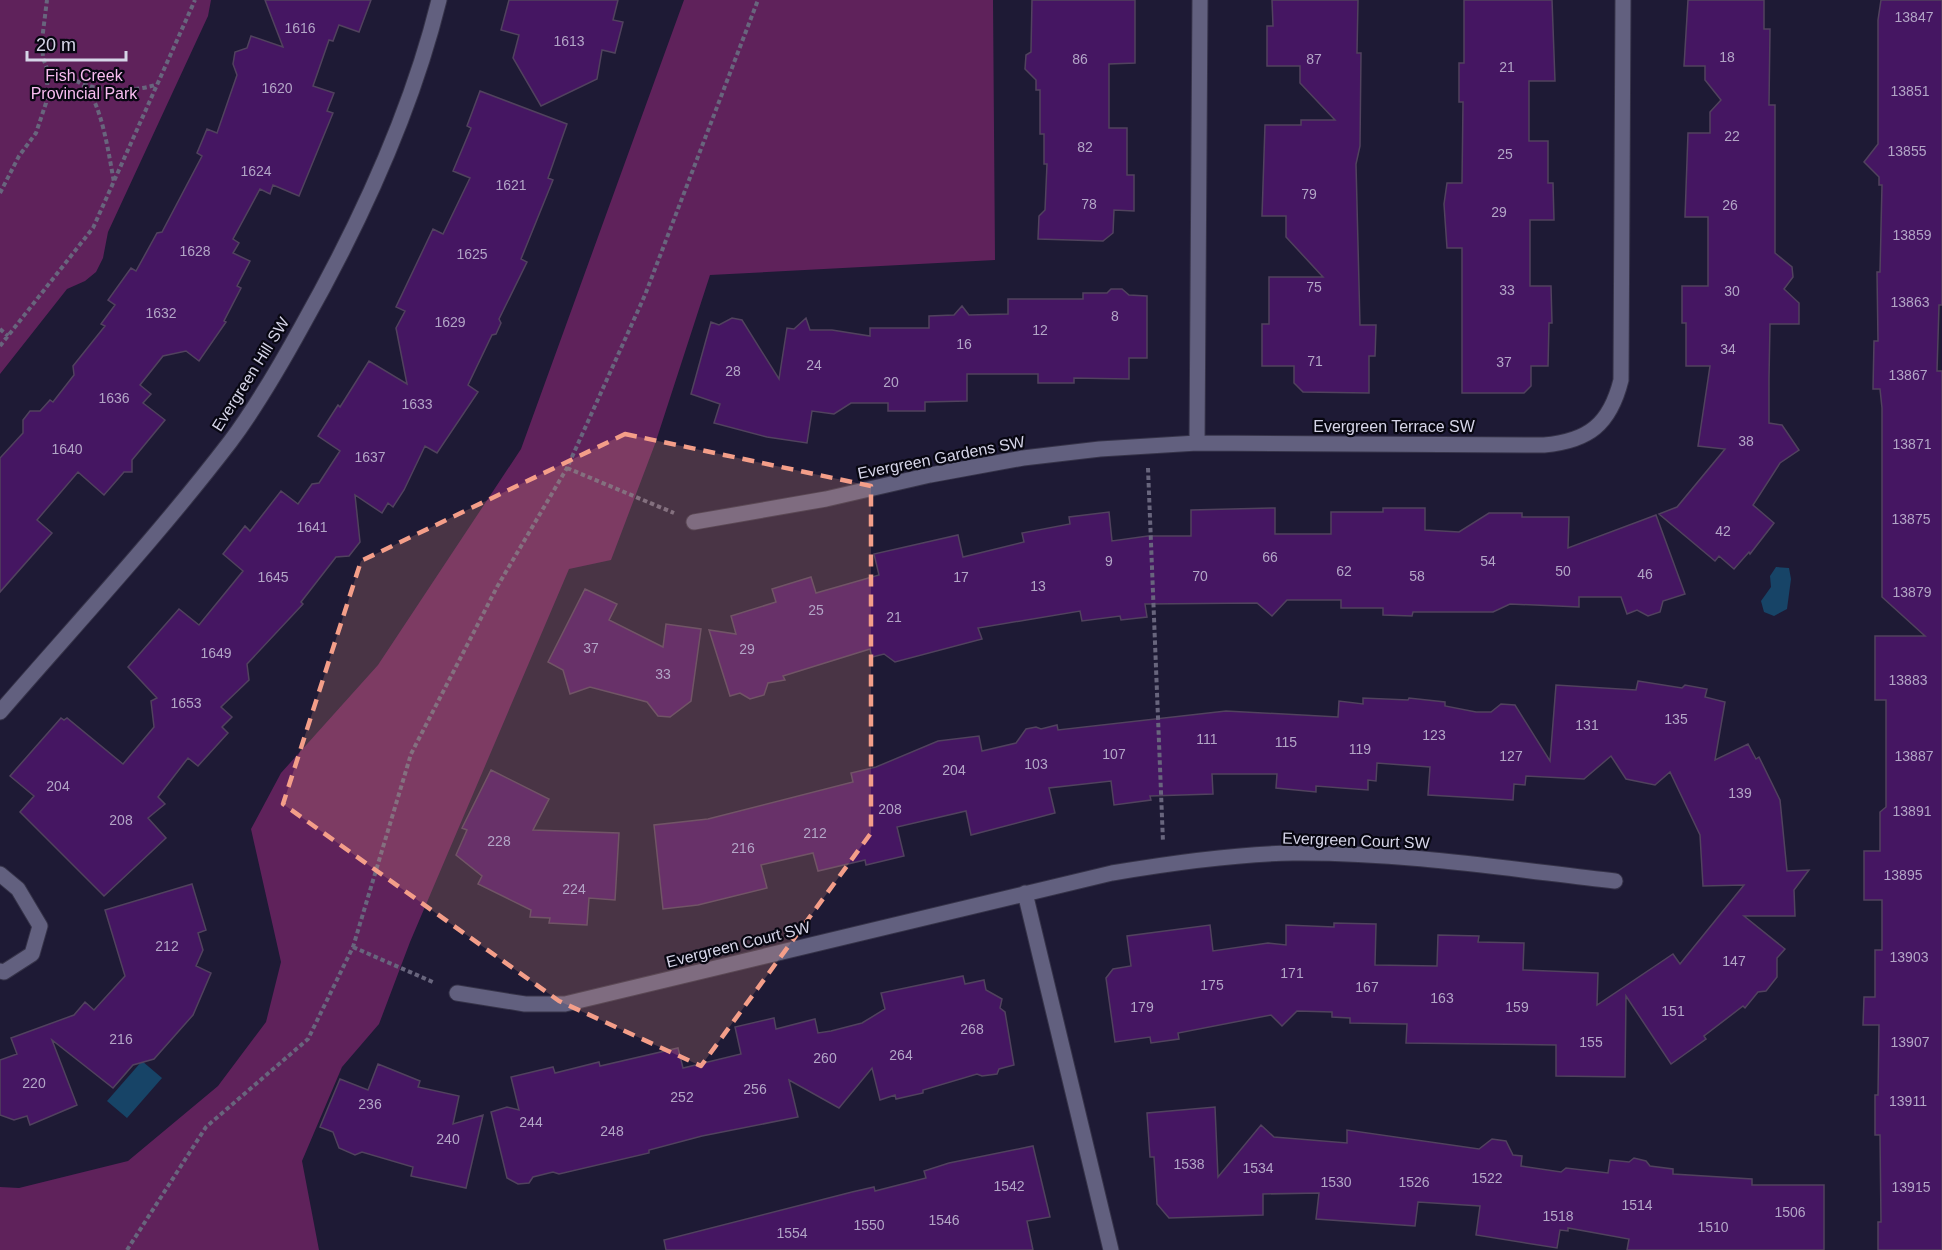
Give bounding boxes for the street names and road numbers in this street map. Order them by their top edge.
street label: Evergreen Hill SW [209,314,293,434]
street label: Evergreen Terrace SW [1313,418,1476,435]
street label: Evergreen Gardens SW [856,433,1027,482]
street label: Evergreen Court SW [1282,829,1431,852]
street label: Evergreen Court SW [664,918,813,971]

